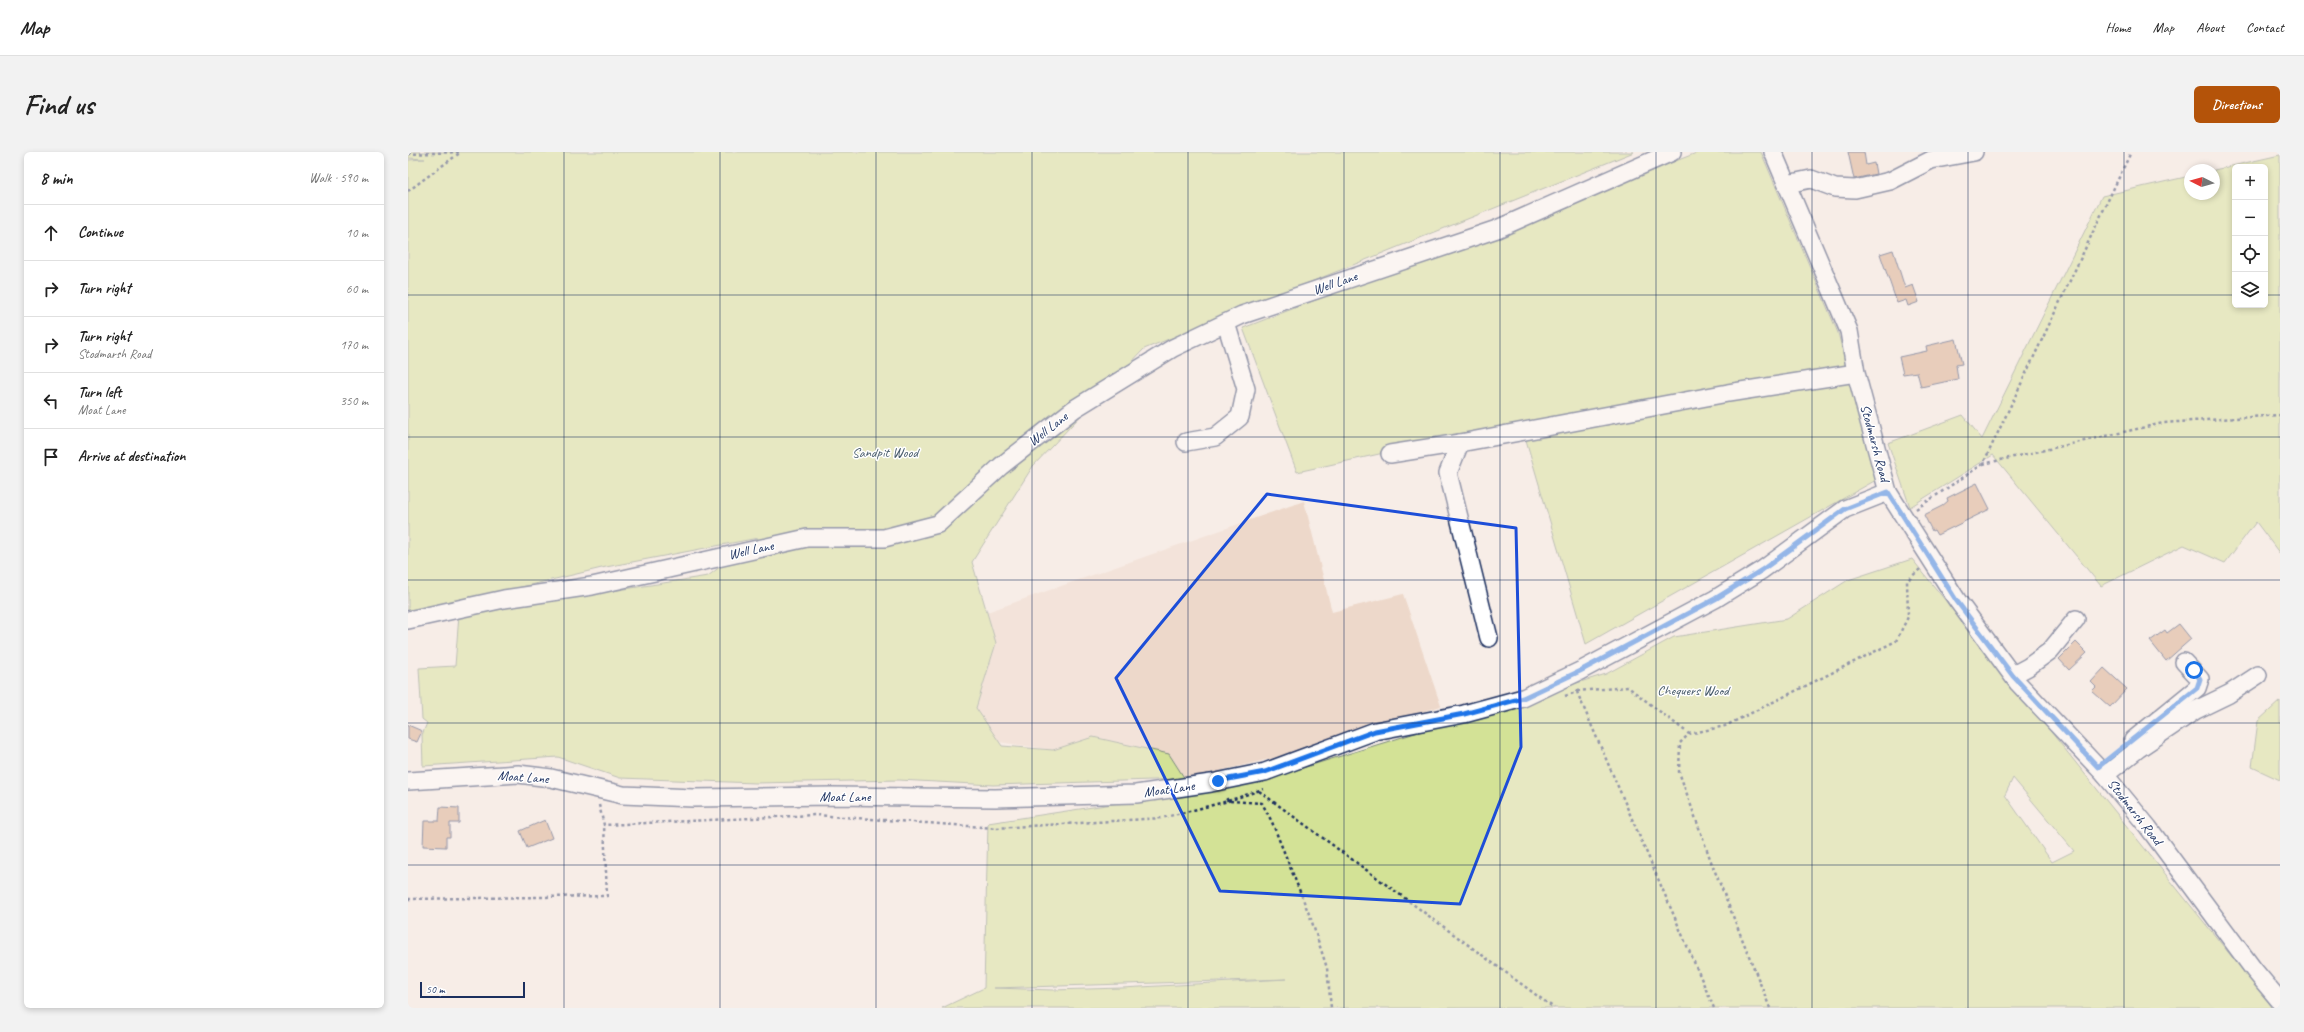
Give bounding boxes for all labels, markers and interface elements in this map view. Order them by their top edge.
text: Map [20,16,50,40]
text: Home [2105,19,2131,36]
text: Map [2153,19,2174,36]
text: About [2196,19,2224,36]
text: Contact [2246,19,2284,36]
button: Directions [2194,86,2280,123]
text: Find us [24,87,94,122]
north arrow [2184,164,2220,200]
map controls [2232,164,2268,308]
button: + [2232,164,2268,200]
text: 8 min [40,168,73,189]
text: Walk · 590 m [309,170,368,186]
button: − [2232,200,2268,236]
icon: ahead [40,222,62,244]
text: Continue [78,223,123,242]
text: 10 m [346,225,368,241]
button: locate [2232,236,2268,272]
street label: Well Lane [1311,267,1361,298]
button: layers [2232,272,2268,308]
icon: right [40,278,62,300]
text: Turn right [78,279,131,298]
text: 60 m [346,281,368,297]
text: Turn right [78,327,131,346]
icon: right [40,334,62,356]
text: 170 m [340,337,368,353]
text: Stodmarsh Road [78,346,151,362]
text: Turn left [78,383,121,402]
icon: left [40,390,62,412]
text: 350 m [340,393,368,409]
text: Moat Lane [78,402,126,418]
street label: Stodmarsh Road [1857,403,1894,486]
street label: Well Lane [1025,407,1072,450]
park label: Sandpit Wood [852,444,920,461]
icon: arrive [40,446,62,468]
text: Arrive at destination [78,447,185,466]
street label: Well Lane [727,537,776,563]
route start [2185,661,2203,679]
park label: Chequers Wood [1657,682,1731,699]
street label: Moat Lane [497,767,551,787]
route end [1209,772,1227,790]
street label: Stodmarsh Road [2104,776,2168,850]
street label: Moat Lane [1142,777,1197,801]
street label: Moat Lane [819,788,872,805]
scale bar [420,980,525,999]
text: 50 m [426,982,445,996]

